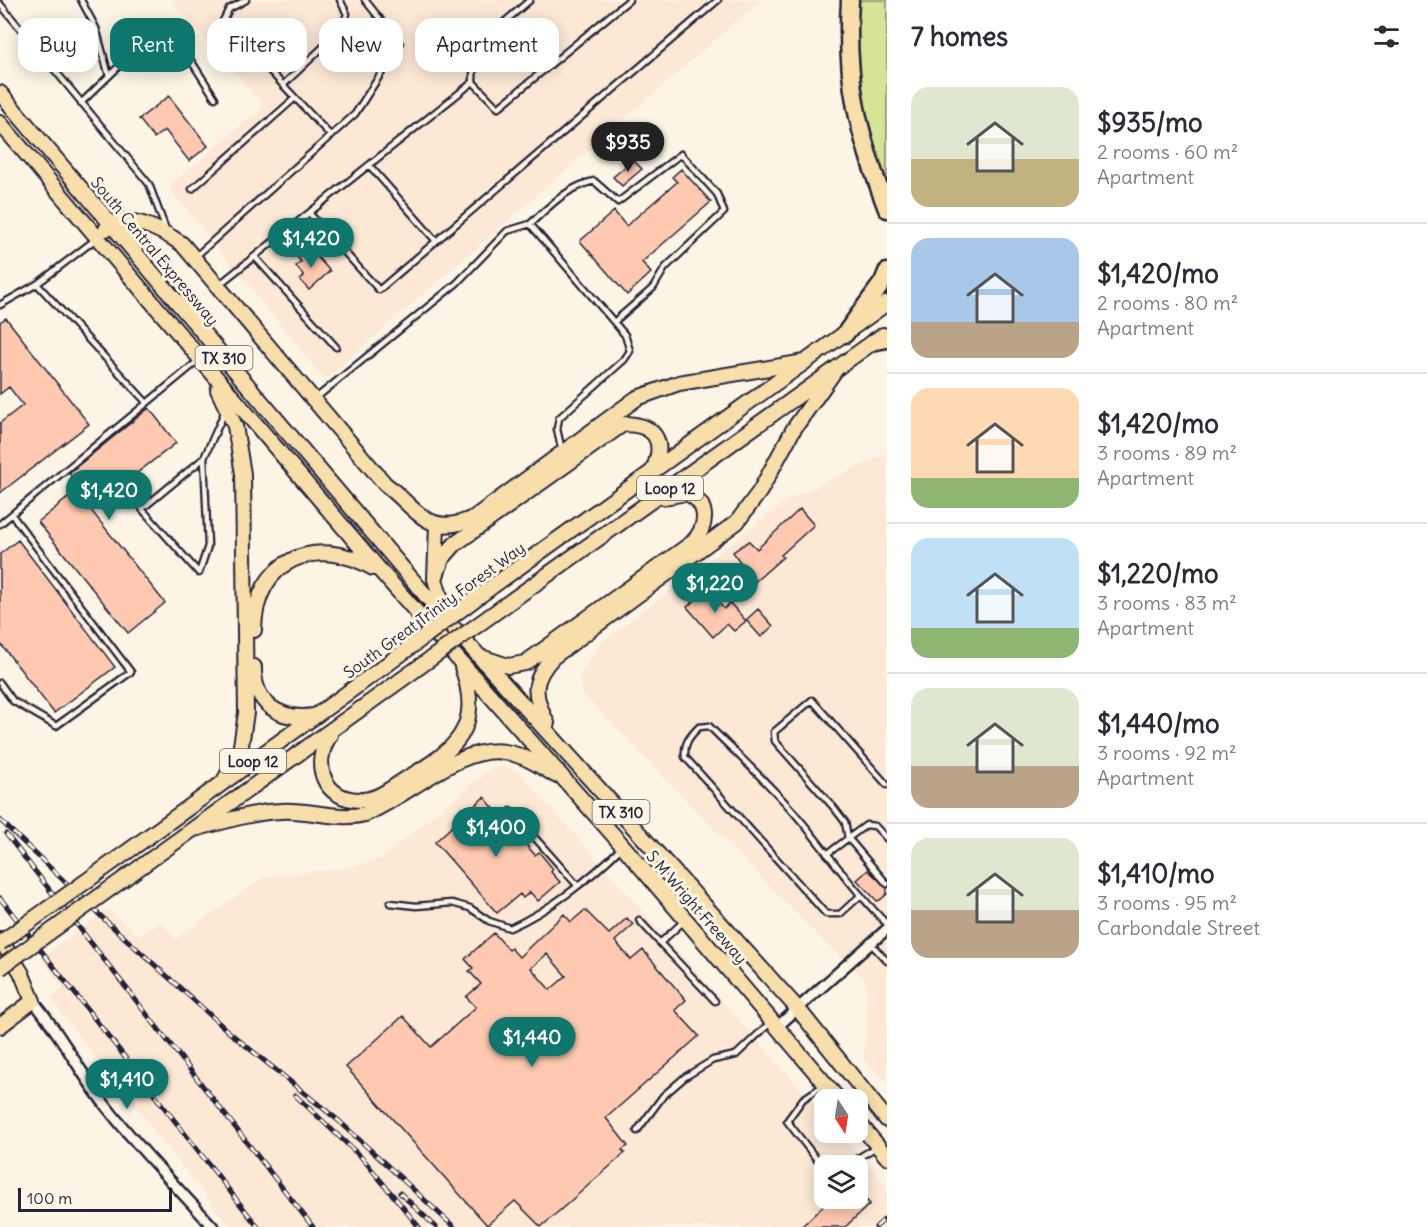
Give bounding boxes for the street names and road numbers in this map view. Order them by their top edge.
street label: South Central Expressway [87,173,223,329]
road number: TX 310 [196,346,252,370]
road number: Loop 12 [637,476,703,500]
street label: South Great Trinity Forest Way [339,537,529,683]
road number: Loop 12 [220,749,286,773]
road number: TX 310 [592,800,650,824]
street label: S M Wright Freeway [642,846,752,968]

